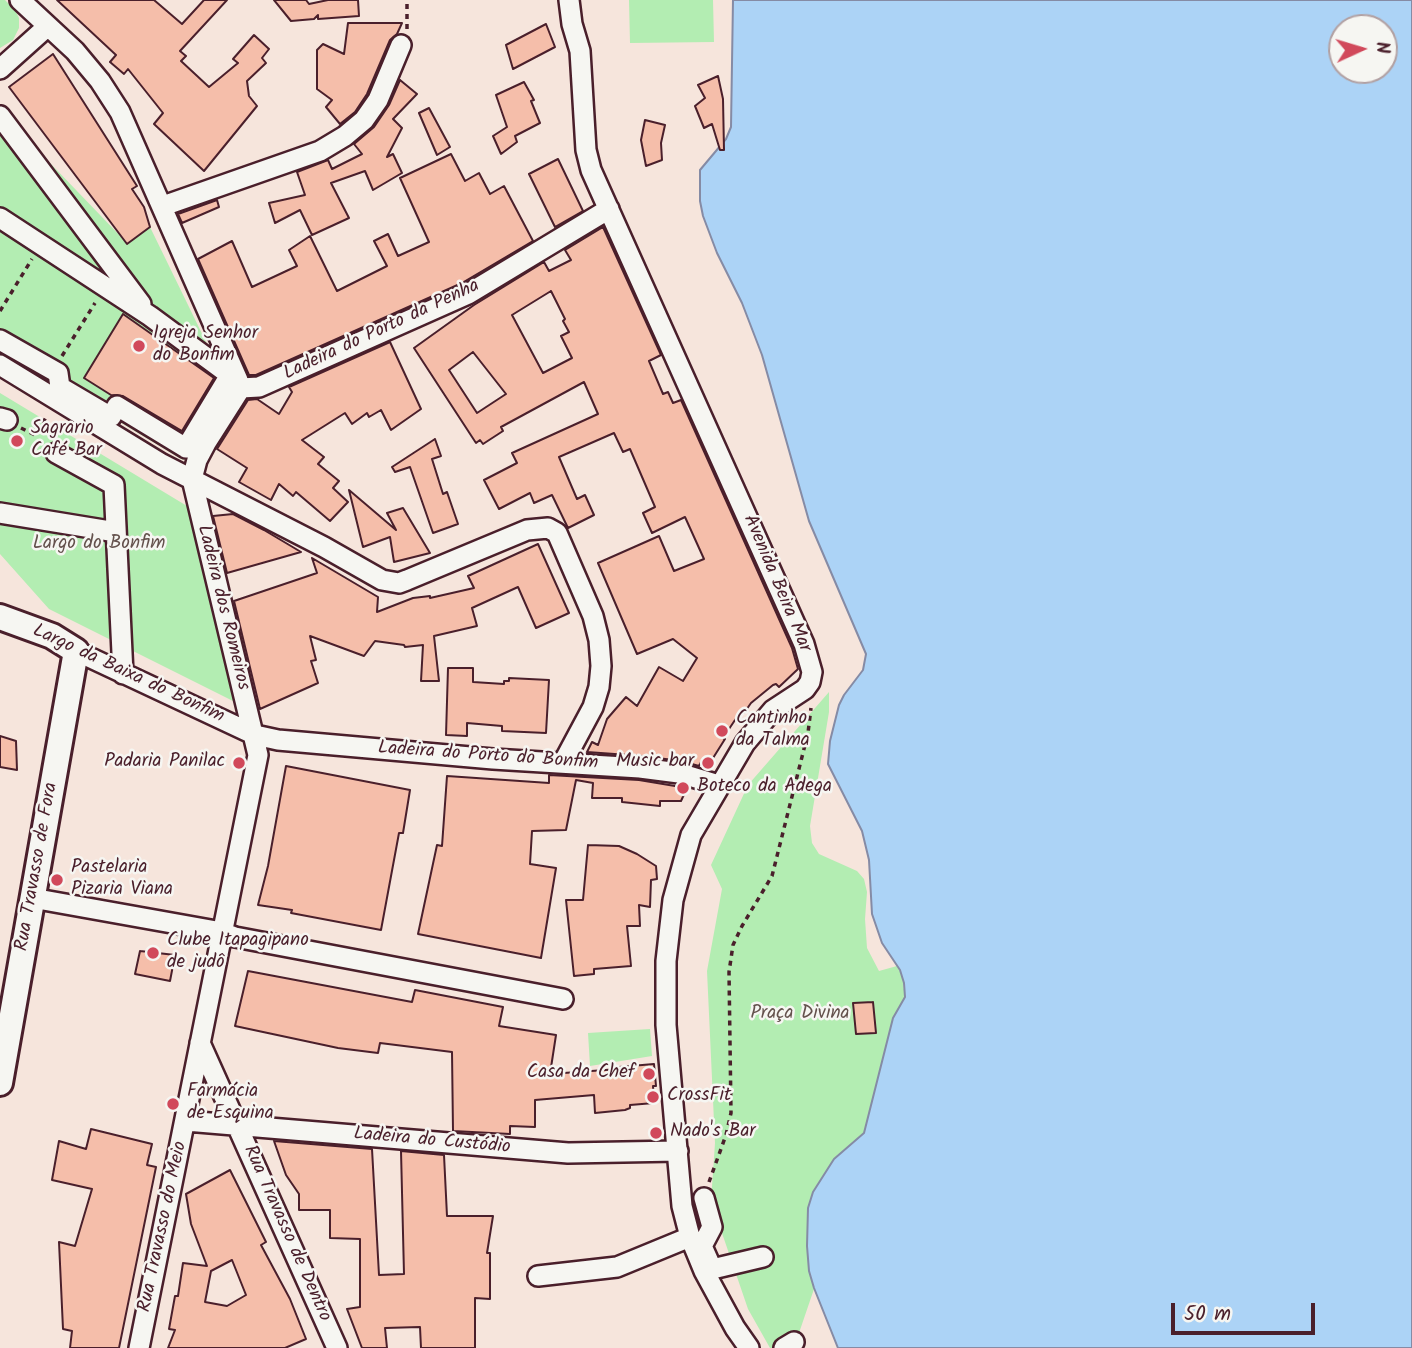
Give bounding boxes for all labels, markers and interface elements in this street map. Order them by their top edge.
north arrow [1328,14,1398,84]
text: N [1367,41,1397,55]
street label: Ladeira do Porto da Penha [281,276,483,386]
place label: Igreja Senhor do Bonfim [153,324,258,368]
marker: Igreja Senhor do Bonfim [131,338,147,354]
place label: Sagrario Café Bar [31,419,102,463]
marker: Sagrario Café Bar [9,433,25,449]
street label: Avenida Beira Mar [737,512,815,656]
street label: Ladeira dos Romeiros [190,523,254,693]
park label: Largo do Bonfim [33,534,165,556]
street label: Largo da Baixa do Bonfim [29,621,227,729]
place label: Cantinho da Talma [736,709,810,753]
marker: Cantinho da Talma [714,723,730,739]
street label: Ladeira do Porto do Bonfim [377,738,599,776]
place label: Padaria Panilac [104,752,225,774]
place label: Music bar [616,752,694,774]
marker: Padaria Panilac [231,755,247,771]
marker: Music bar [700,755,716,771]
place label: Boteco da Adega [697,777,832,799]
marker: Boteco da Adega [675,780,691,796]
street label: Rua Travasso de Fora [12,781,64,953]
place label: Pastelaria Pizaria Viana [71,858,173,902]
marker: Pastelaria Pizaria Viana [49,872,65,888]
place label: Clube Itapagipano de judô [167,931,309,975]
marker: Clube Itapagipano de judô [145,945,161,961]
park label: Praça Divina [751,1004,849,1026]
place label: Casa da Chef [527,1063,635,1085]
marker: Casa da Chef [641,1066,657,1082]
place label: Farmácia de Esquina [187,1082,274,1126]
place label: CrossFit [667,1086,731,1108]
marker: CrossFit [645,1089,661,1105]
marker: Farmácia de Esquina [165,1096,181,1112]
place label: Nado's Bar [670,1122,756,1144]
street label: Ladeira do Custódio [353,1124,511,1160]
marker: Nado's Bar [648,1125,664,1141]
street label: Rua Travasso do Meio [135,1140,193,1314]
street label: Rua Travasso de Dentro [237,1142,335,1326]
scale bar [1174,1288,1318,1332]
text: 50 m [1184,1298,1231,1331]

